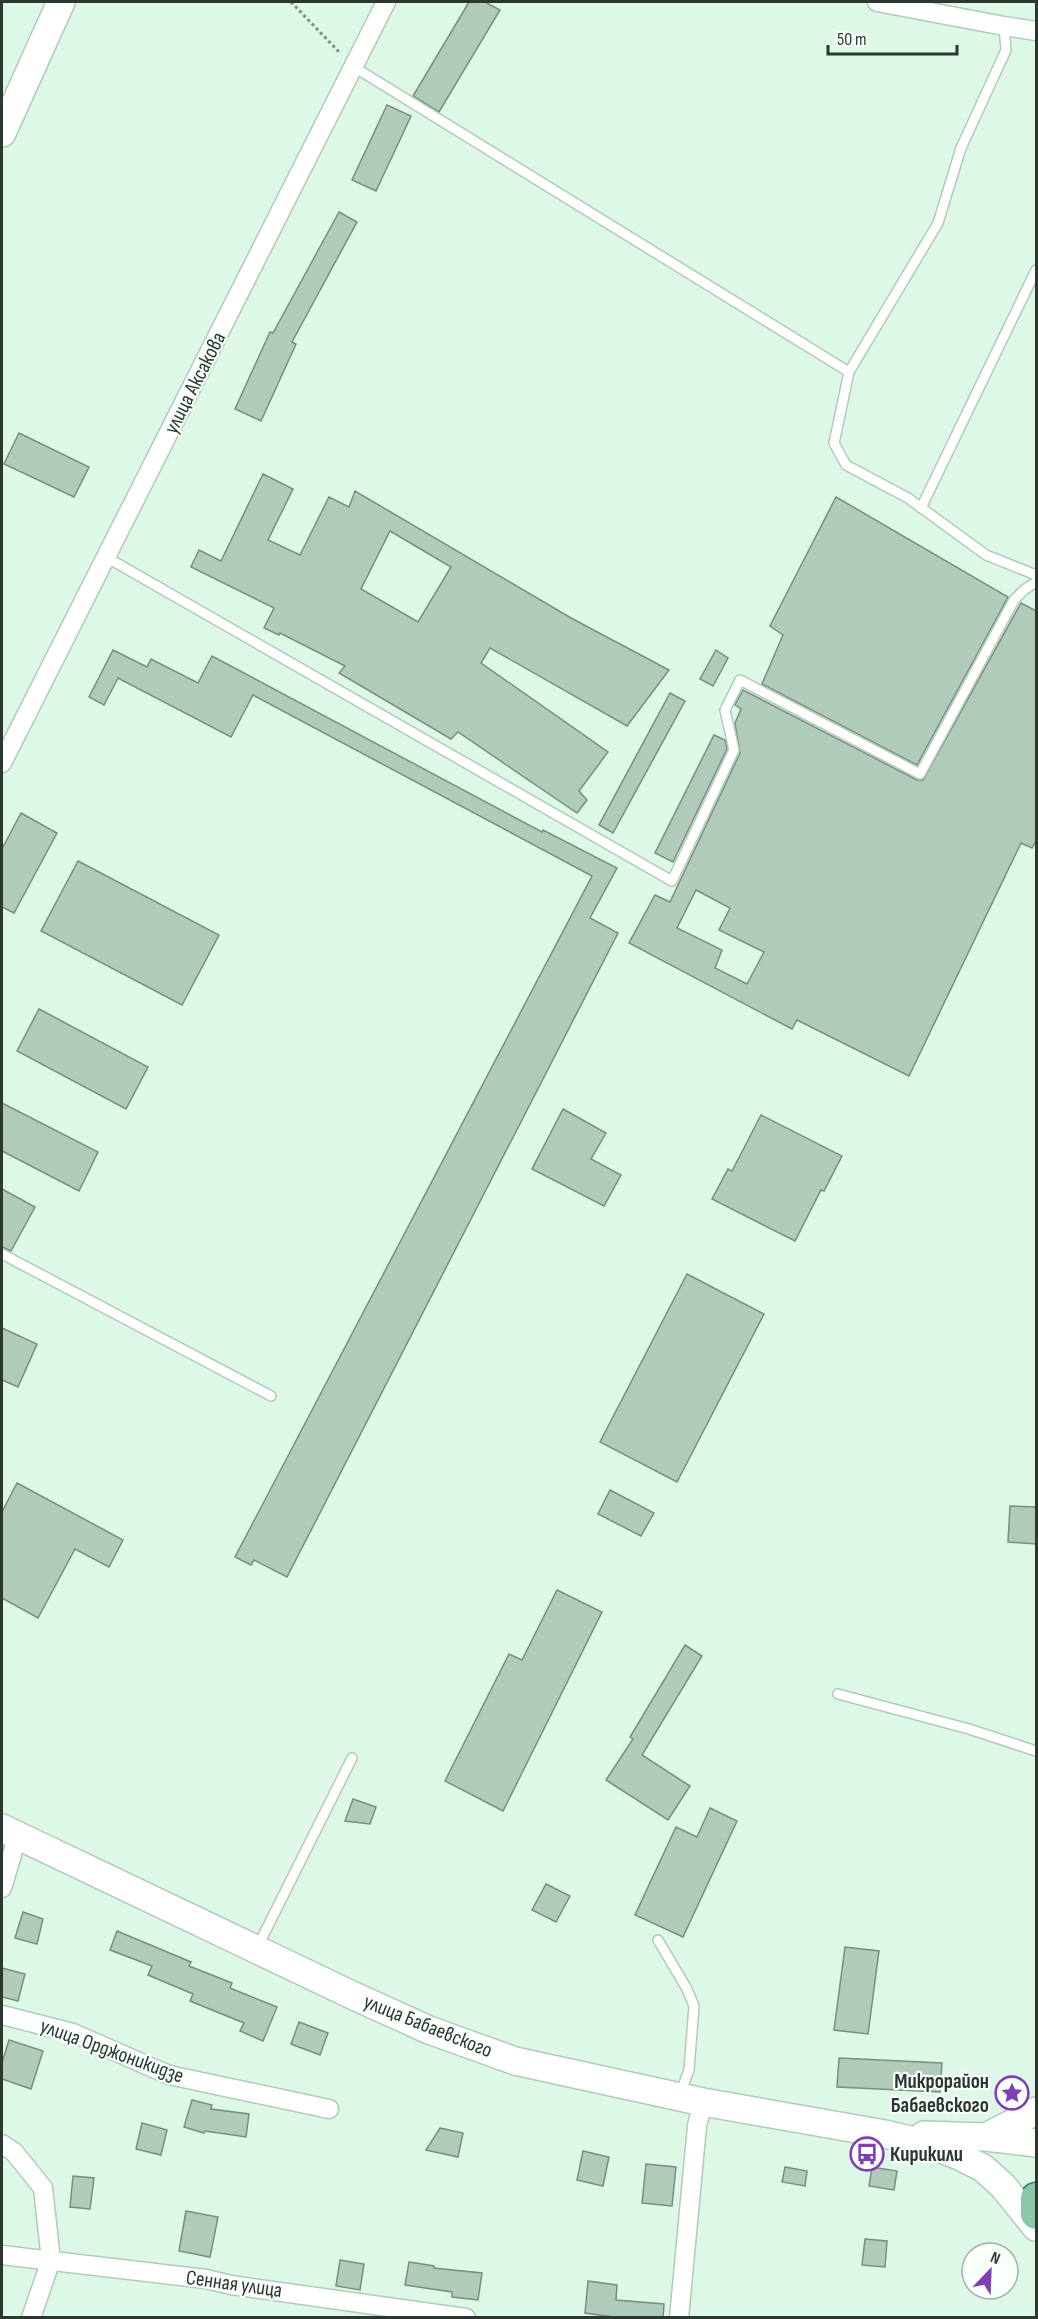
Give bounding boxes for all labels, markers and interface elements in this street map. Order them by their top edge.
scale bar [828,18,957,56]
text: 50 m [837,29,867,50]
street label: улица Аксакова [159,328,231,438]
street label: улица Бабаевского [360,1989,496,2063]
street label: улица Орджоникидзе [37,2013,187,2089]
place label: Микрорайон Бабаевского [891,2069,989,2118]
place icon: Микрорайон Бабаевского [994,2075,1030,2111]
bus stop icon: Кирикили [849,2136,885,2172]
place label: Кирикили [890,2142,963,2167]
north arrow [960,2241,1020,2301]
text: N [988,2248,1003,2269]
street label: Сенная улица [184,2265,284,2303]

